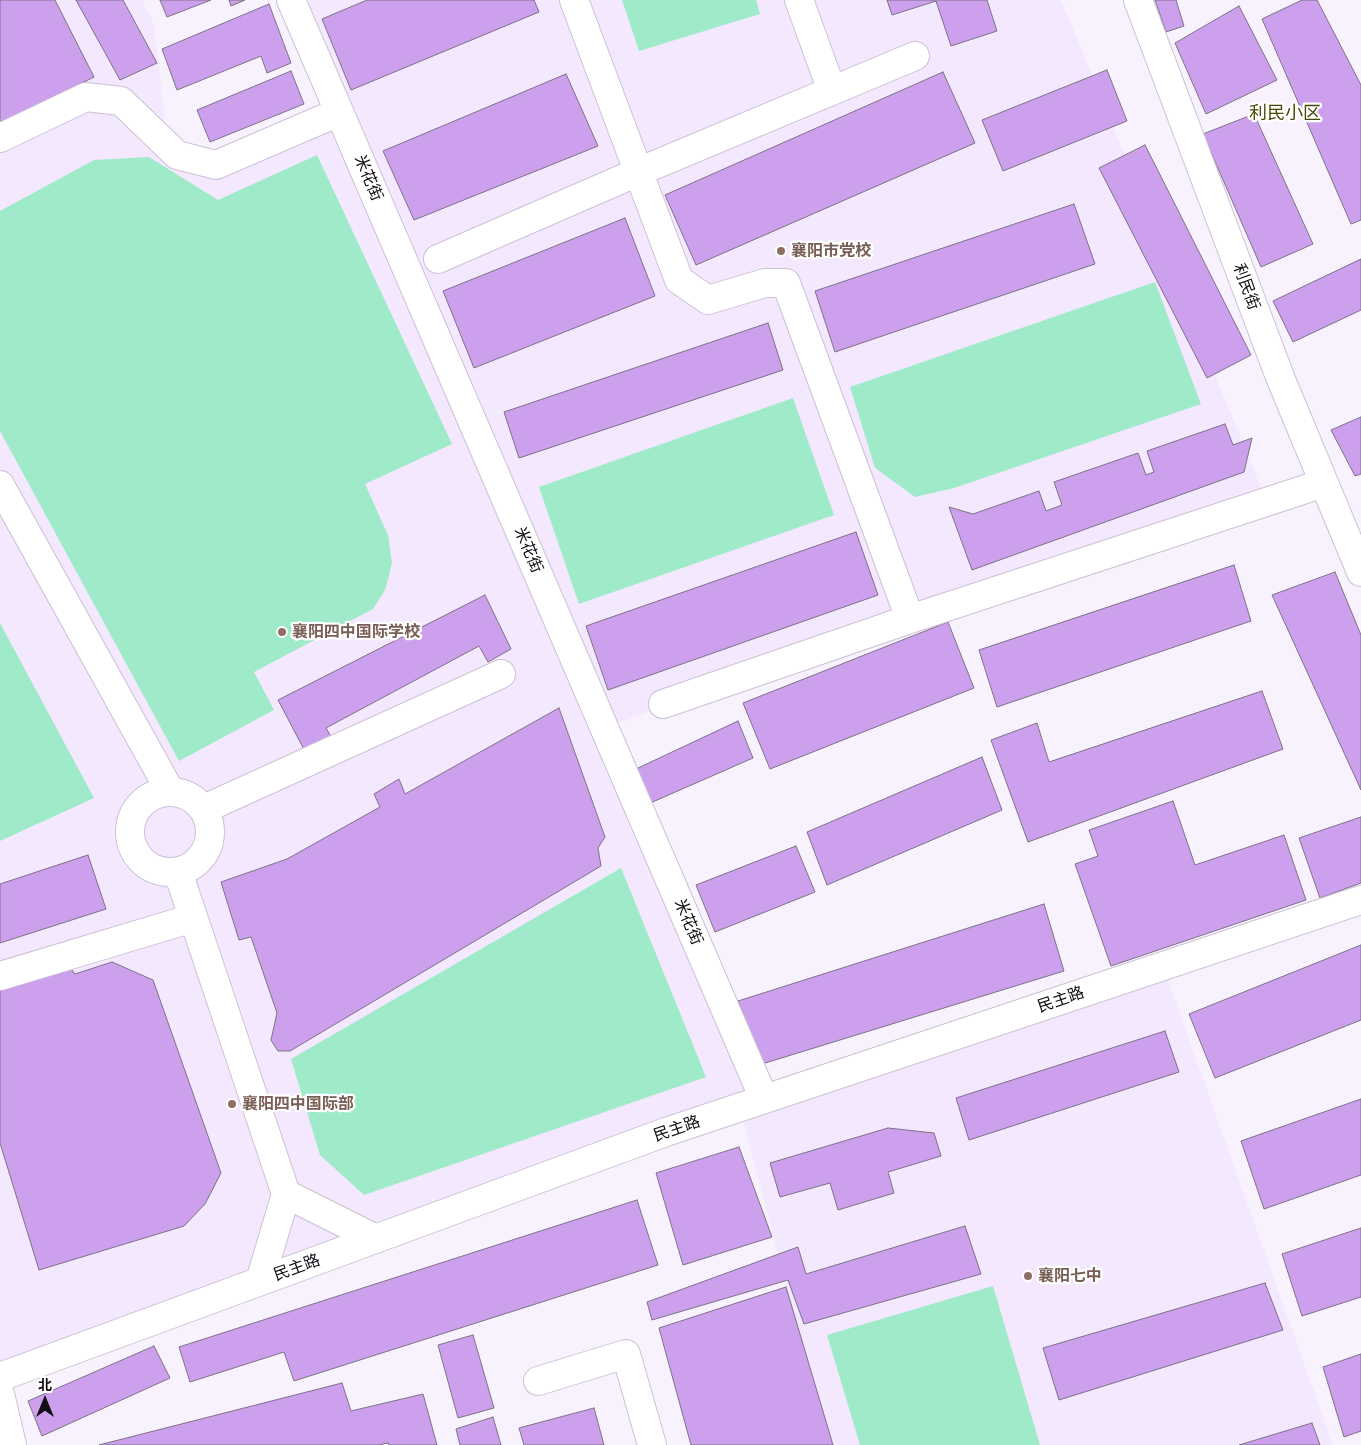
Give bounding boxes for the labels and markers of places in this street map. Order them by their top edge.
place label: 襄阳市党校 [791,241,871,261]
marker: 襄阳市党校 [775,245,787,257]
place label: 襄阳四中国际学校 [292,622,420,642]
marker: 襄阳四中国际学校 [276,626,288,638]
place label: 襄阳四中国际部 [242,1094,354,1114]
marker: 襄阳四中国际部 [226,1098,238,1110]
place label: 襄阳七中 [1038,1266,1102,1286]
marker: 襄阳七中 [1022,1270,1034,1282]

